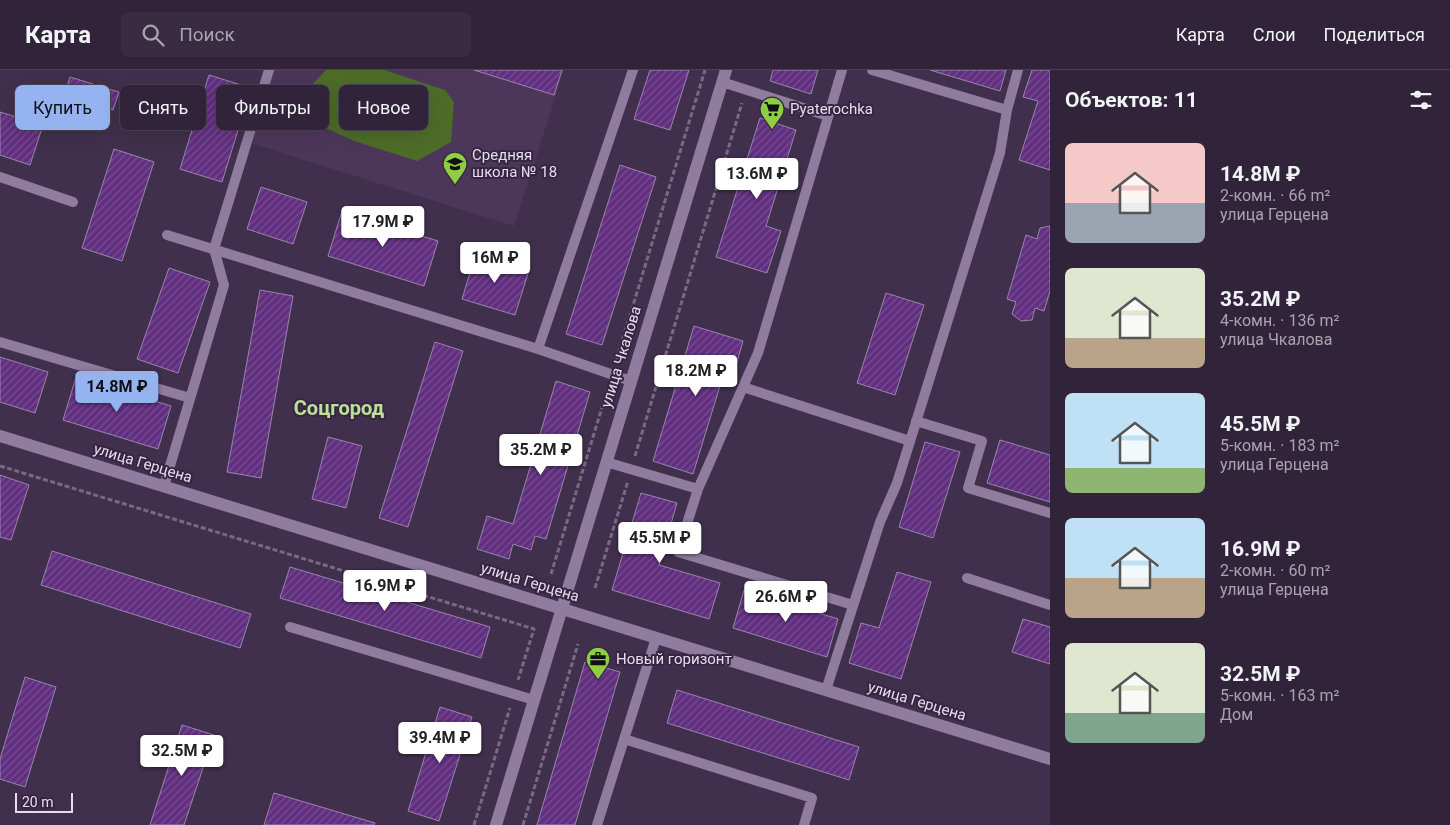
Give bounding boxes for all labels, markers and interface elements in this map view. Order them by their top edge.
search box [121,12,471,57]
text: Карта [25,21,91,49]
icon: search [139,21,167,49]
text: Поиск [179,23,235,46]
text: Карта [1176,24,1225,45]
text: Слои [1253,24,1296,45]
text: Поделиться [1324,24,1425,45]
chip: Купить [15,85,110,130]
chip: Снять [120,85,206,130]
chip: Фильтры [216,85,329,130]
chip: Новое [339,85,428,130]
icon: filters [1407,86,1435,114]
text: Объектов: 11 [1065,88,1198,112]
supermarket icon: Pyaterochka [759,96,785,130]
place label: Pyaterochka [790,100,873,118]
place label: Средняя школа № 18 [472,146,557,181]
school or university icon: Средняя школа № 18 [442,151,468,185]
pin: 13.6M ₽ [711,158,803,200]
text: 14.8M ₽ [1220,162,1301,186]
icon: home [1105,163,1165,223]
text: 13.6M ₽ [726,164,788,183]
text: 2-комн. · 66 m² [1220,186,1330,205]
text: улица Герцена [1220,205,1329,224]
pin: 17.9M ₽ [337,206,429,248]
text: 17.9M ₽ [352,212,414,231]
pin: 16M ₽ [460,242,530,284]
text: 16M ₽ [471,248,519,267]
text: 35.2M ₽ [1220,287,1301,311]
icon: home [1105,288,1165,348]
street label: улица Чкалова [597,304,645,410]
text: 4-комн. · 136 m² [1220,311,1339,330]
text: улица Чкалова [1220,330,1332,349]
pin: 18.2M ₽ [650,354,742,397]
text: 18.2M ₽ [665,361,727,380]
pin: 14.8M ₽ [71,370,163,413]
text: 14.8M ₽ [86,377,148,396]
district label: Соцгород [294,396,385,420]
text: 45.5M ₽ [1220,412,1301,436]
icon: home [1105,413,1165,473]
pin: 35.2M ₽ [495,434,587,476]
text: 5-комн. · 183 m² [1220,436,1339,455]
street label: улица Герцена [92,439,194,487]
text: 35.2M ₽ [510,440,572,459]
text: улица Герцена [1220,455,1329,474]
pin: 45.5M ₽ [614,522,706,564]
text: 45.5M ₽ [629,528,691,547]
text: 16.9M ₽ [1220,537,1301,561]
icon: home [1105,538,1165,598]
street label: улица Герцена [479,558,581,606]
text: 2-комн. · 60 m² [1220,561,1330,580]
pin: 16.9M ₽ [339,570,431,612]
text: 16.9M ₽ [354,576,416,595]
pin: 26.6M ₽ [740,580,832,623]
text: улица Герцена [1220,580,1329,599]
text: 26.6M ₽ [755,587,817,606]
office icon: Новый горизонт [585,646,611,680]
place label: Новый горизонт [616,650,732,668]
text: 32.5M ₽ [1220,662,1301,686]
icon: home [1105,663,1165,723]
street label: улица Герцена [866,677,968,725]
text: 5-комн. · 163 m² [1220,686,1339,705]
text: Дом [1220,705,1253,724]
pin: 39.4M ₽ [394,722,486,764]
text: 39.4M ₽ [409,728,471,747]
pin: 32.5M ₽ [136,734,228,777]
text: 32.5M ₽ [151,741,213,760]
scale bar [15,790,72,813]
text: 20 m [22,794,54,810]

